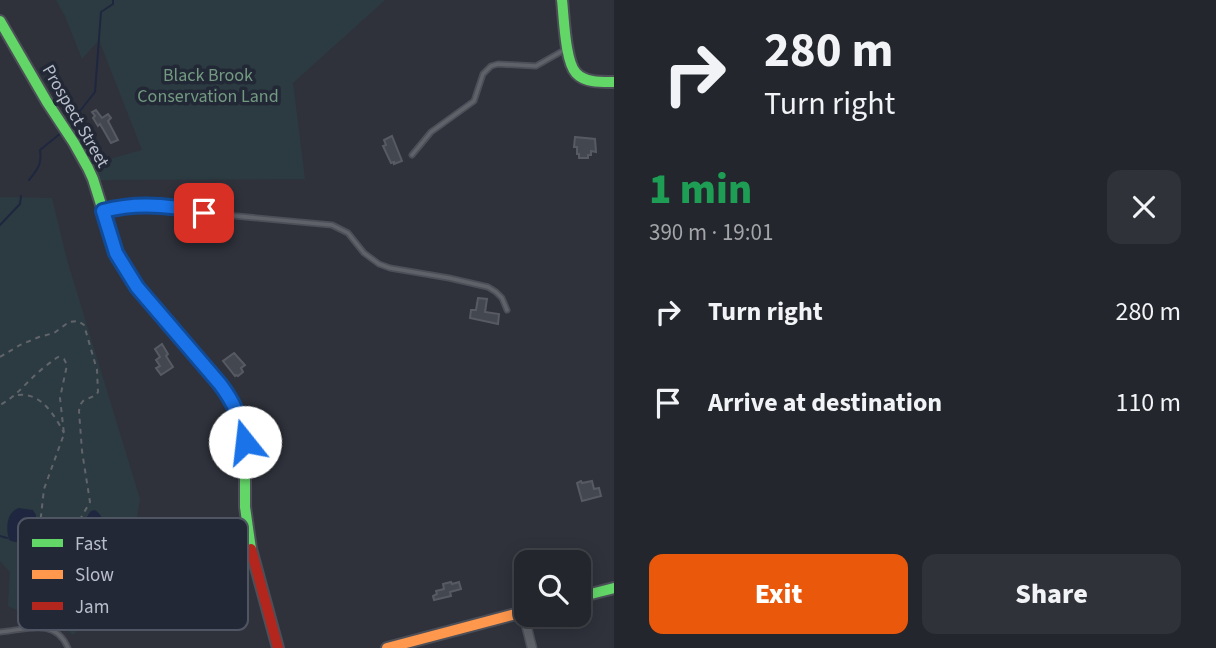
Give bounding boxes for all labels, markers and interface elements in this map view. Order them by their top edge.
text: 280 m [764,16,893,86]
icon: right [649,28,740,119]
street label: Prospect Street [36,60,115,172]
park label: Black Brook Conservation Land [137,63,279,109]
text: Turn right [764,81,895,127]
text: 1 min [649,160,752,220]
button: close [1107,170,1181,244]
pin [174,183,234,243]
icon: arrive [185,194,223,232]
text: 390 m · 19:01 [649,216,773,249]
icon: right [649,293,687,331]
text: Turn right [708,293,823,330]
text: 280 m [1115,293,1181,330]
icon: arrive [649,384,687,422]
text: Arrive at destination [708,384,942,421]
text: 110 m [1115,384,1181,421]
position arrow [208,405,282,479]
legend [18,518,248,630]
text: Fast [75,531,108,558]
map controls [514,550,591,627]
button: search [514,550,591,627]
button: Exit [649,554,908,634]
button: Share [922,554,1181,634]
text: Slow [75,562,114,589]
text: Jam [75,594,109,621]

